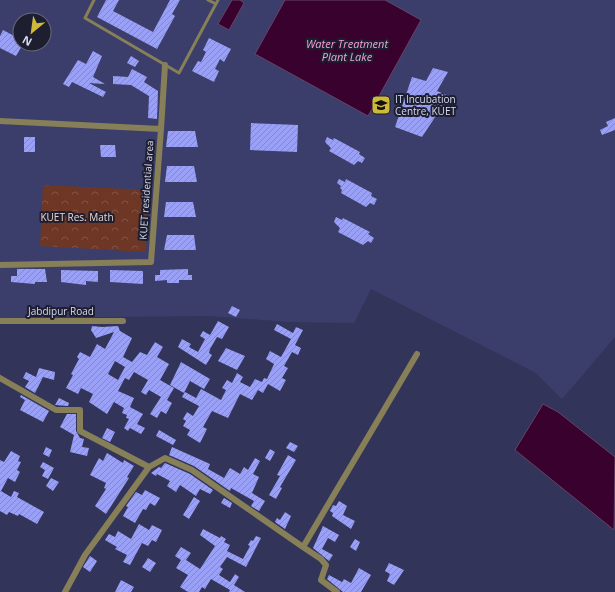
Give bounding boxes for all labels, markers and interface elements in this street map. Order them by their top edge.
north arrow [12,12,52,52]
text: N [19,32,34,50]
water label: Water Treatment Plant Lake [306,36,388,64]
place label: IT Incubation Centre, KUET [395,92,456,118]
school or university icon: IT Incubation Centre, KUET [370,94,392,116]
street label: KUET residential area [136,140,156,240]
park label: KUET Res. Math [40,210,114,224]
street label: Jabdipur Road [27,304,94,318]

